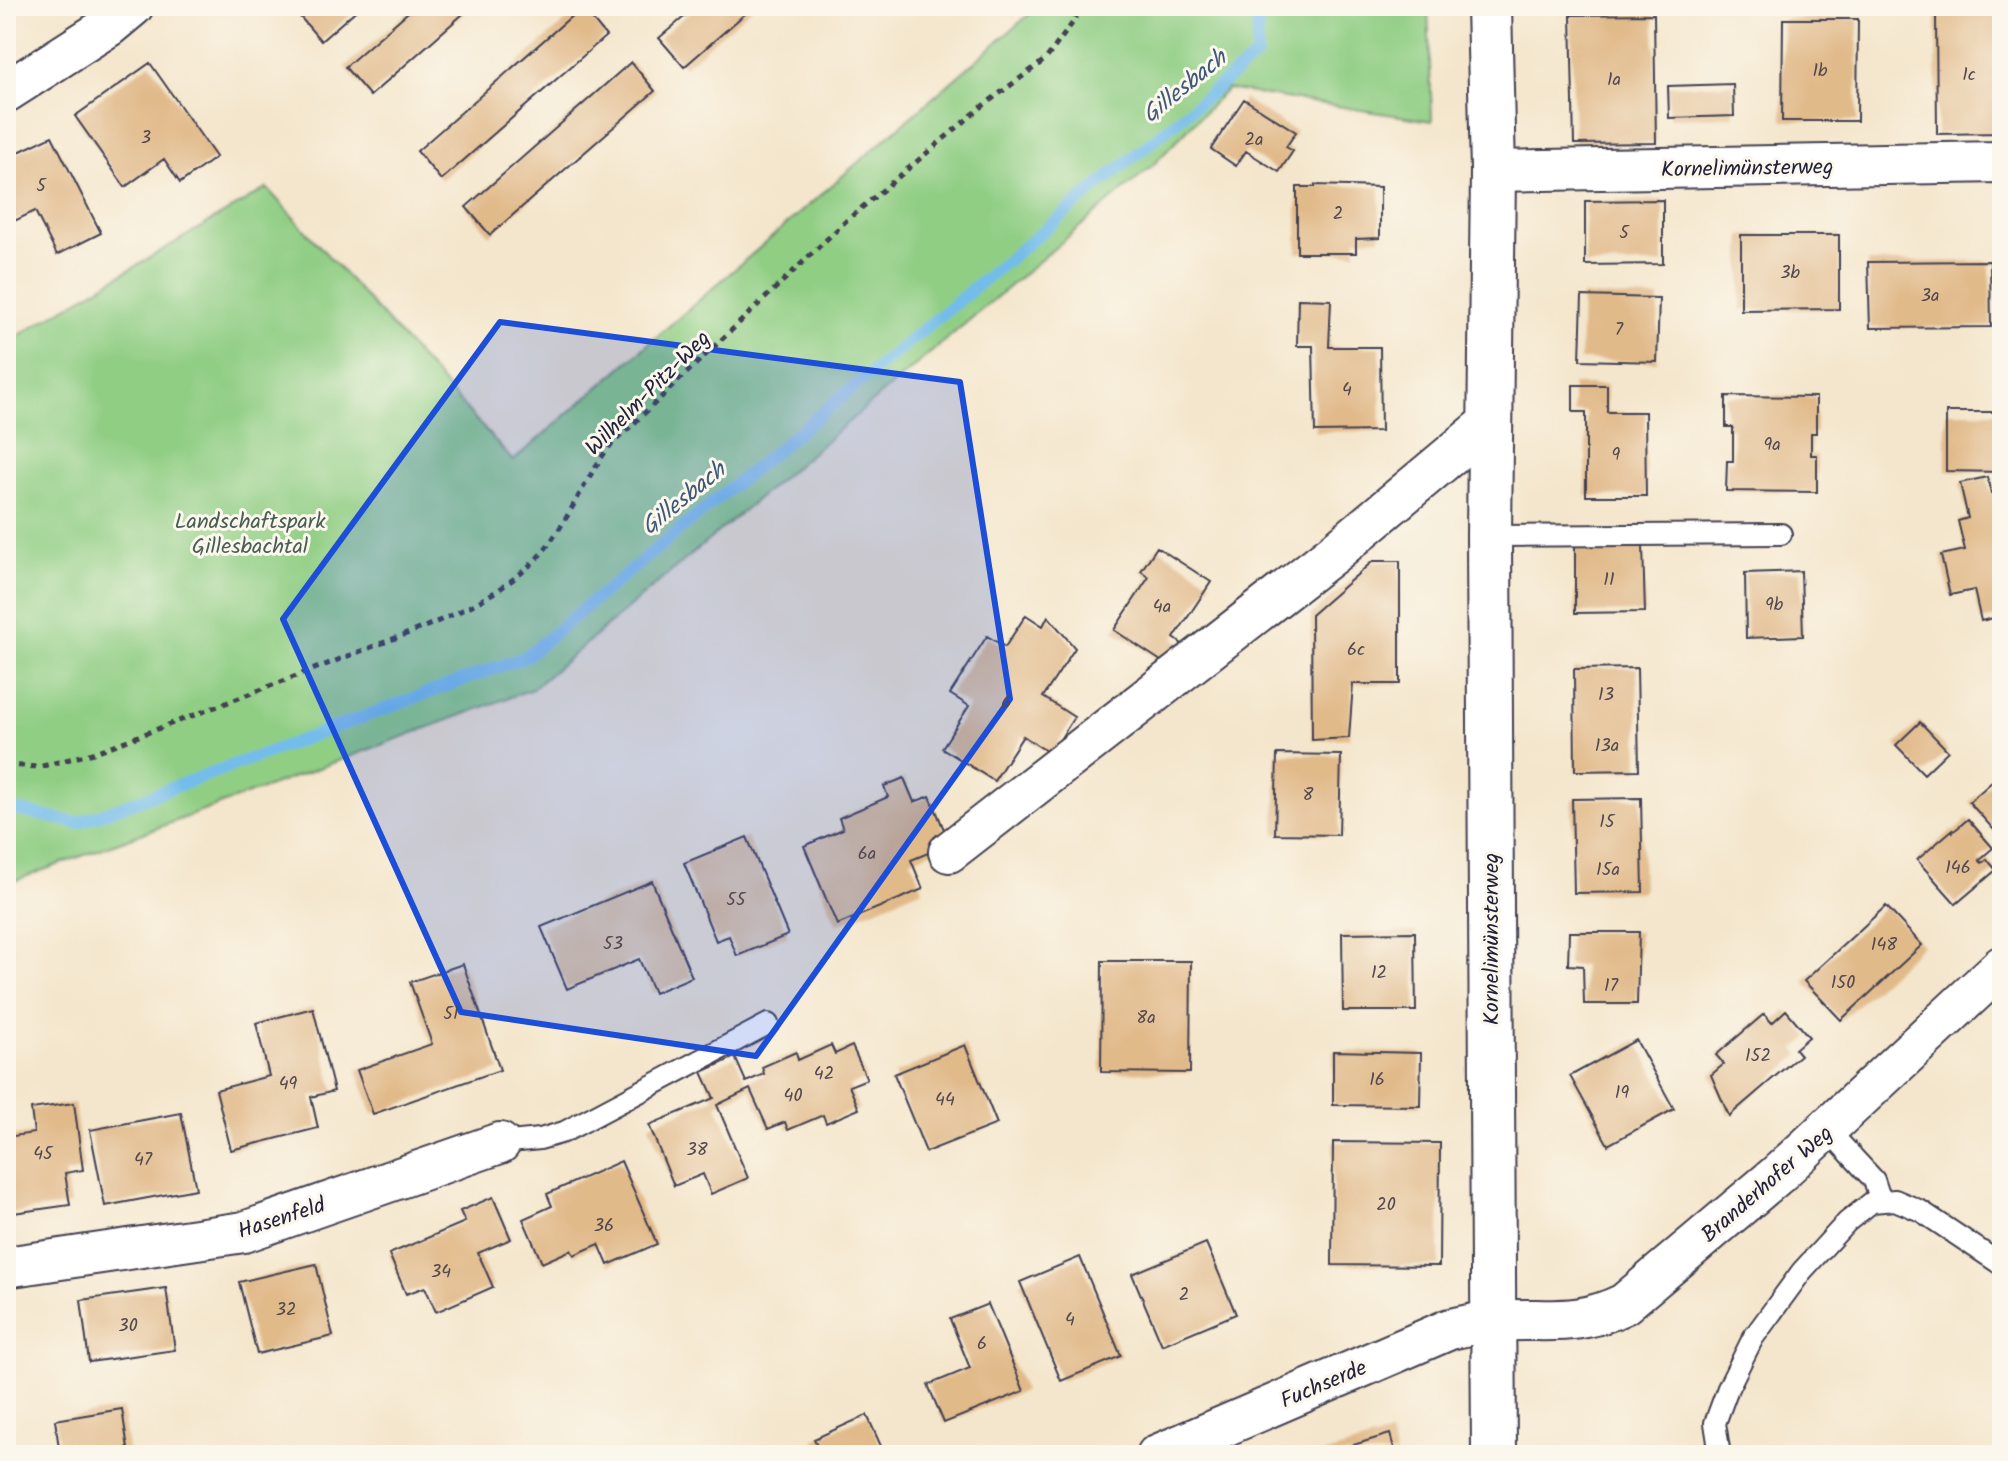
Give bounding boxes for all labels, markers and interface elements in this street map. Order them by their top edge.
water label: Gillesbach [1134,39,1238,134]
house number: 1b [1812,57,1828,86]
house number: 1c [1962,61,1976,90]
house number: 1a [1607,66,1621,95]
house number: 3 [141,124,151,153]
house number: 2a [1245,126,1263,155]
street label: Kornelimünsterweg [1660,150,1834,189]
house number: 5 [36,172,47,201]
house number: 2 [1333,200,1343,229]
house number: 5 [1619,219,1630,248]
house number: 3b [1780,259,1800,288]
house number: 3a [1921,282,1939,311]
house number: 7 [1615,316,1624,345]
street label: Wilhelm-Pitz-Weg [578,323,720,465]
house number: 4 [1342,376,1352,405]
house number: 9a [1763,431,1781,460]
house number: 9 [1612,441,1621,470]
water label: Gillesbach [633,451,737,546]
park label: Landschaftspark Gillesbachtal [175,505,326,565]
house number: 11 [1603,566,1615,595]
house number: 9b [1765,591,1784,620]
house number: 4a [1153,593,1171,622]
house number: 6c [1347,636,1365,665]
house number: 13 [1598,681,1614,710]
house number: 6 [1001,689,1011,718]
house number: 13a [1595,732,1619,761]
house number: 8 [1303,781,1314,810]
house number: 15 [1599,808,1616,837]
house number: 6a [858,840,876,869]
street label: Kornelimünsterweg [1475,853,1510,1025]
house number: 146 [1945,854,1971,883]
house number: 15a [1596,856,1620,885]
house number: 55 [726,886,747,915]
house number: 53 [603,930,623,959]
house number: 148 [1871,931,1897,960]
house number: 12 [1371,959,1387,988]
house number: 150 [1831,969,1855,998]
house number: 17 [1604,972,1619,1001]
house number: 51 [443,1000,459,1029]
house number: 8a [1136,1004,1156,1033]
house number: 152 [1745,1042,1771,1071]
house number: 42 [814,1060,834,1089]
house number: 16 [1369,1066,1385,1095]
house number: 49 [279,1070,298,1099]
house number: 19 [1615,1079,1629,1108]
house number: 40 [784,1082,802,1111]
house number: 44 [935,1086,955,1115]
street label: Branderhofer Weg [1694,1118,1841,1252]
house number: 38 [686,1136,708,1165]
house number: 45 [33,1140,54,1169]
house number: 47 [134,1146,153,1175]
street label: Hasenfeld [233,1188,331,1250]
house number: 20 [1376,1191,1396,1220]
house number: 36 [594,1212,614,1241]
house number: 34 [431,1258,451,1287]
house number: 2 [1179,1281,1189,1310]
house number: 32 [276,1296,296,1325]
house number: 4 [1065,1306,1075,1335]
house number: 30 [118,1312,138,1341]
house number: 6 [977,1330,987,1359]
street label: Fuchserde [1275,1351,1373,1419]

